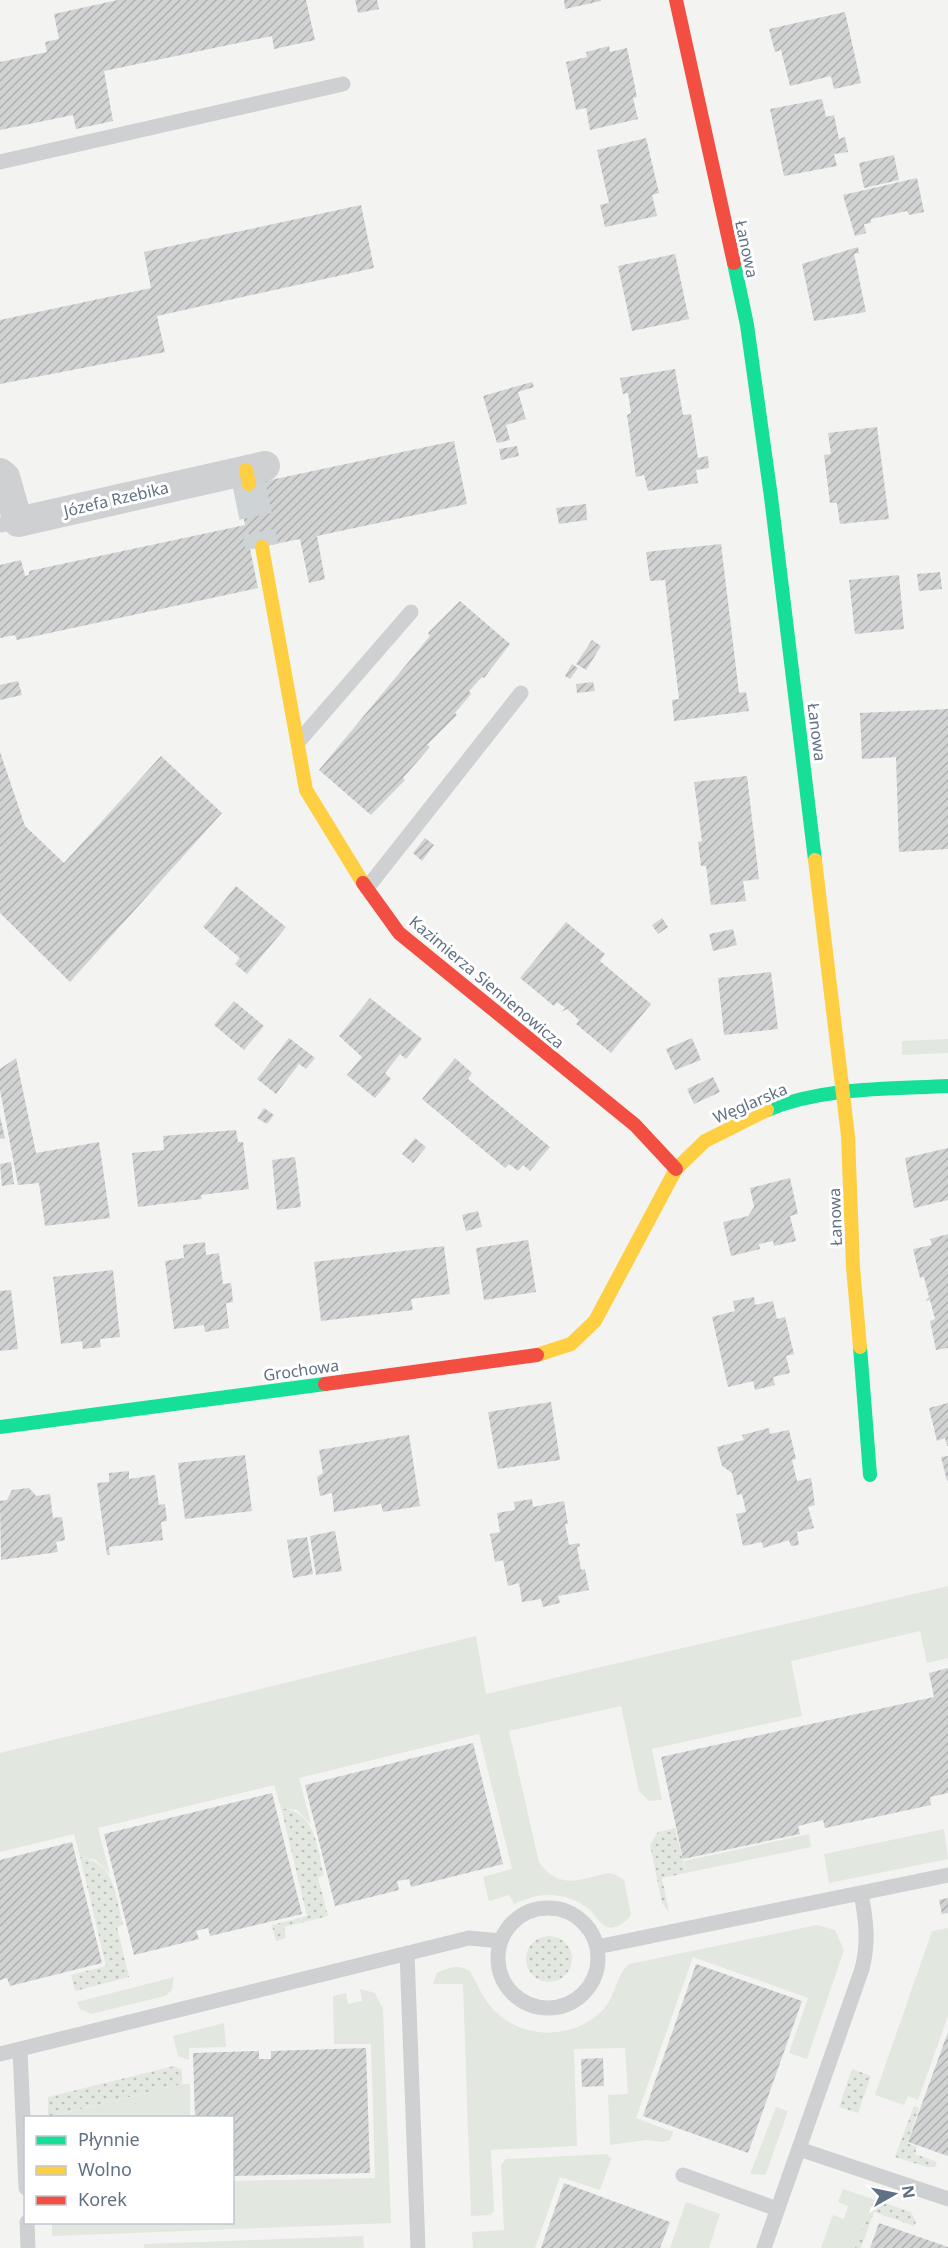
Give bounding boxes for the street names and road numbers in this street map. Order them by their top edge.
street label: Łanowa [730,218,764,280]
street label: Józefa Rzebika [59,476,171,522]
street label: Łanowa [803,702,831,762]
street label: Kazimierza Siemienowicza [405,911,569,1053]
street label: Węglarska [710,1078,790,1128]
street label: Łanowa [823,1188,847,1246]
street label: Grochowa [262,1354,340,1386]

